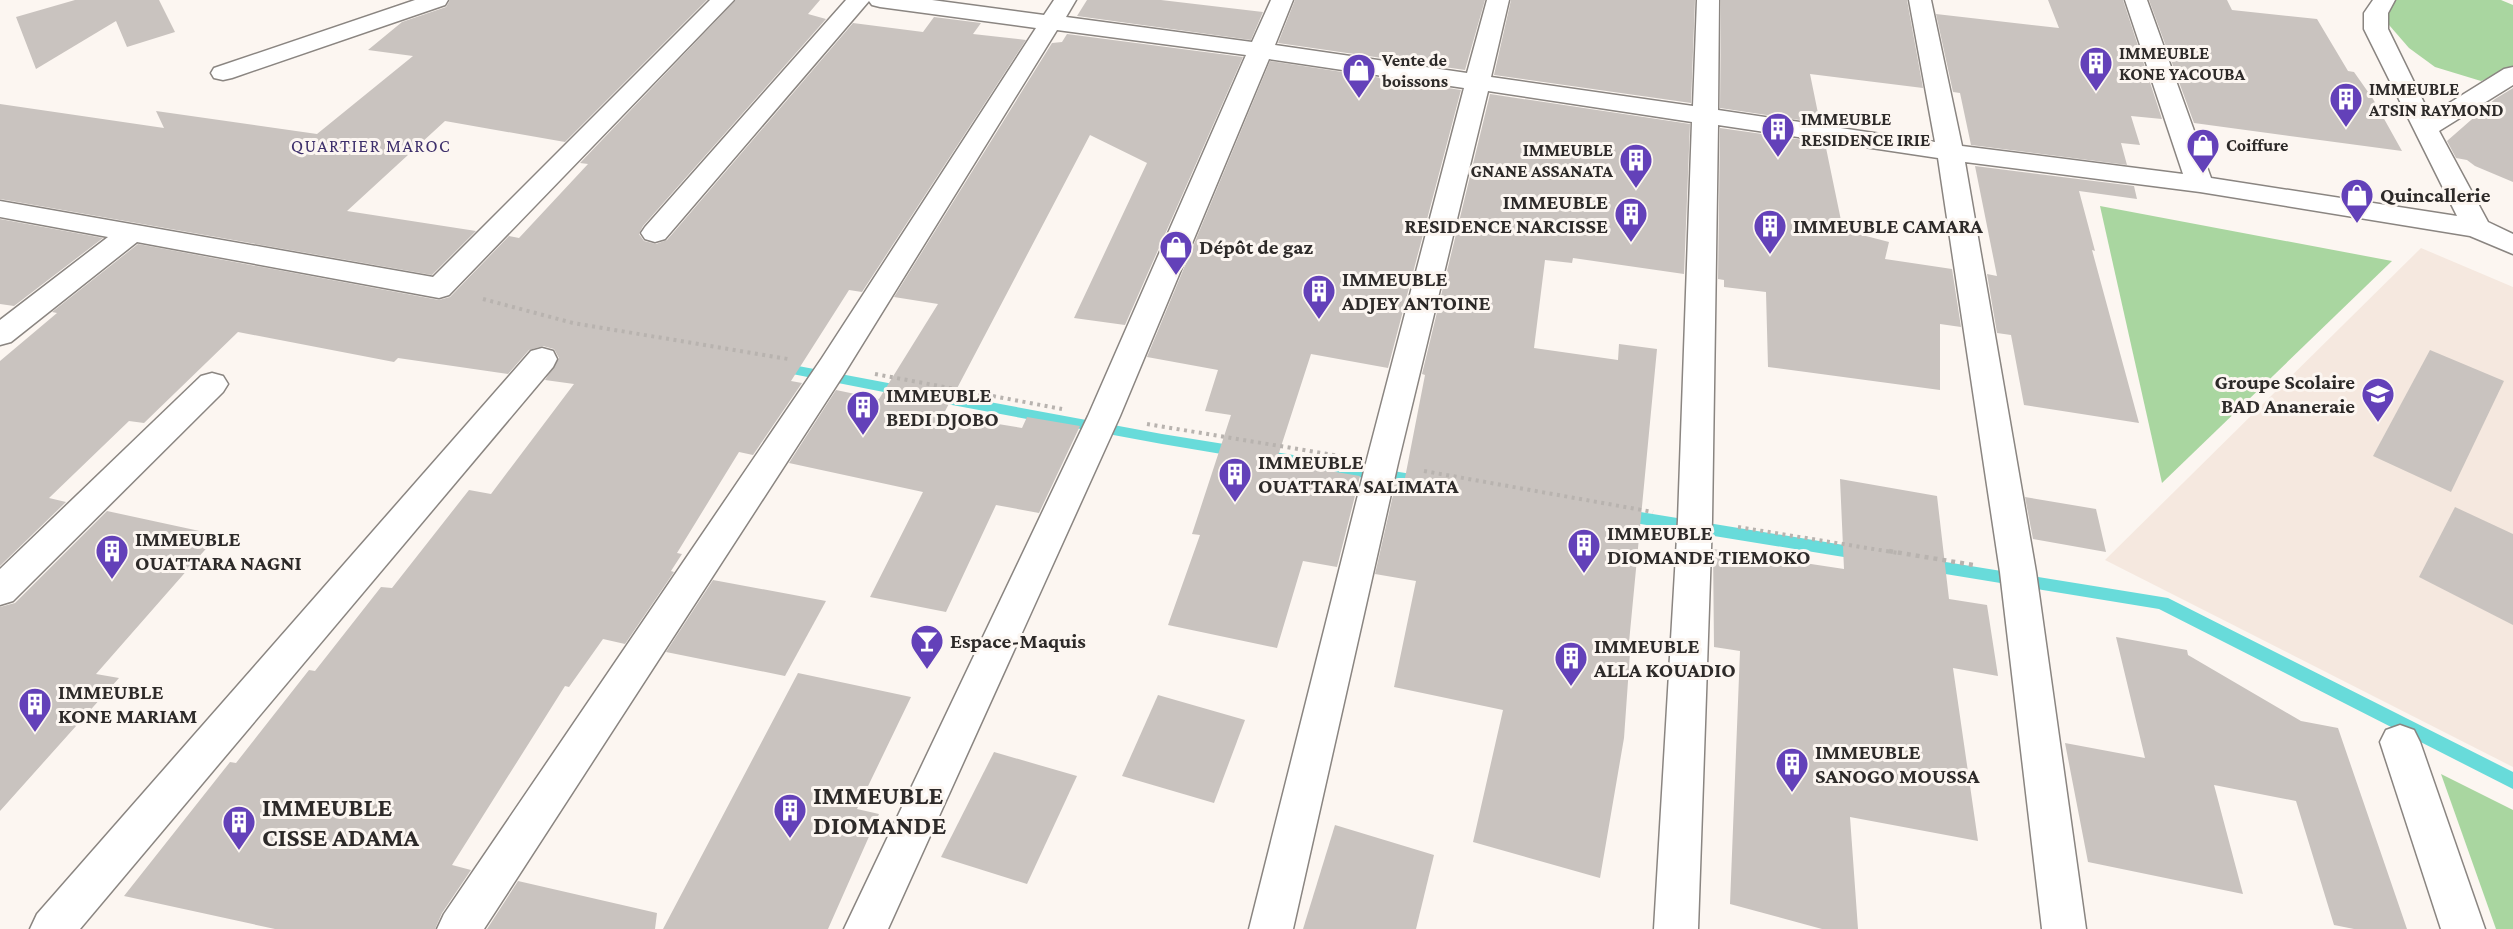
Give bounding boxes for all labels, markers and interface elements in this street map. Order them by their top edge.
place label: IMMEUBLE KONE YACOUBA [2119,43,2245,84]
building icon: IMMEUBLE KONE YACOUBA [2078,45,2114,92]
place label: Vente de boissons [1381,50,1448,91]
shop icon: Vente de boissons [1341,52,1377,99]
place label: IMMEUBLE ATSIN RAYMOND [2368,79,2504,120]
building icon: IMMEUBLE ATSIN RAYMOND [2328,81,2364,128]
place label: IMMEUBLE RESIDENCE IRIE [1801,109,1930,150]
building icon: IMMEUBLE RESIDENCE IRIE [1760,111,1796,158]
shop icon: Coiffure [2185,127,2221,174]
place label: Coiffure [2226,135,2288,155]
district label: QUARTIER MAROC [291,136,451,156]
place label: IMMEUBLE GNANE ASSANATA [1471,140,1613,181]
building icon: IMMEUBLE GNANE ASSANATA [1618,142,1654,189]
shop icon: Quincallerie [2339,177,2375,224]
place label: Quincallerie [2380,183,2491,207]
place label: IMMEUBLE RESIDENCE NARCISSE [1404,190,1608,238]
building icon: IMMEUBLE RESIDENCE NARCISSE [1613,196,1649,243]
building icon: IMMEUBLE CAMARA [1752,208,1788,255]
place label: IMMEUBLE CAMARA [1793,214,1983,238]
shop icon: Dépôt de gaz [1158,229,1194,276]
place label: Dépôt de gaz [1199,235,1313,259]
place label: IMMEUBLE ADJEY ANTOINE [1341,267,1490,315]
building icon: IMMEUBLE ADJEY ANTOINE [1301,273,1337,320]
place label: Groupe Scolaire BAD Ananeraie [2215,370,2355,418]
school or university icon: Groupe Scolaire BAD Ananeraie [2360,376,2396,423]
place label: IMMEUBLE BEDI DJOBO [886,383,999,431]
building icon: IMMEUBLE BEDI DJOBO [845,389,881,436]
place label: IMMEUBLE OUATTARA SALIMATA [1258,450,1459,498]
building icon: IMMEUBLE OUATTARA SALIMATA [1217,456,1253,503]
place label: IMMEUBLE DIOMANDE TIEMOKO [1607,521,1811,569]
place label: IMMEUBLE OUATTARA NAGNI [135,527,302,575]
building icon: IMMEUBLE DIOMANDE TIEMOKO [1566,527,1602,574]
building icon: IMMEUBLE OUATTARA NAGNI [94,533,130,580]
bar icon: Espace-Maquis [909,623,945,670]
place label: Espace-Maquis [950,629,1086,653]
place label: IMMEUBLE ALLA KOUADIO [1593,634,1736,682]
building icon: IMMEUBLE ALLA KOUADIO [1553,640,1589,687]
place label: IMMEUBLE KONE MARIAM [58,680,197,728]
building icon: IMMEUBLE KONE MARIAM [17,686,53,733]
place label: IMMEUBLE SANOGO MOUSSA [1815,740,1980,788]
building icon: IMMEUBLE SANOGO MOUSSA [1774,746,1810,793]
place label: IMMEUBLE DIOMANDE [813,781,946,840]
building icon: IMMEUBLE DIOMANDE [772,792,808,839]
place label: IMMEUBLE CISSE ADAMA [262,793,420,852]
building icon: IMMEUBLE CISSE ADAMA [221,804,257,851]

